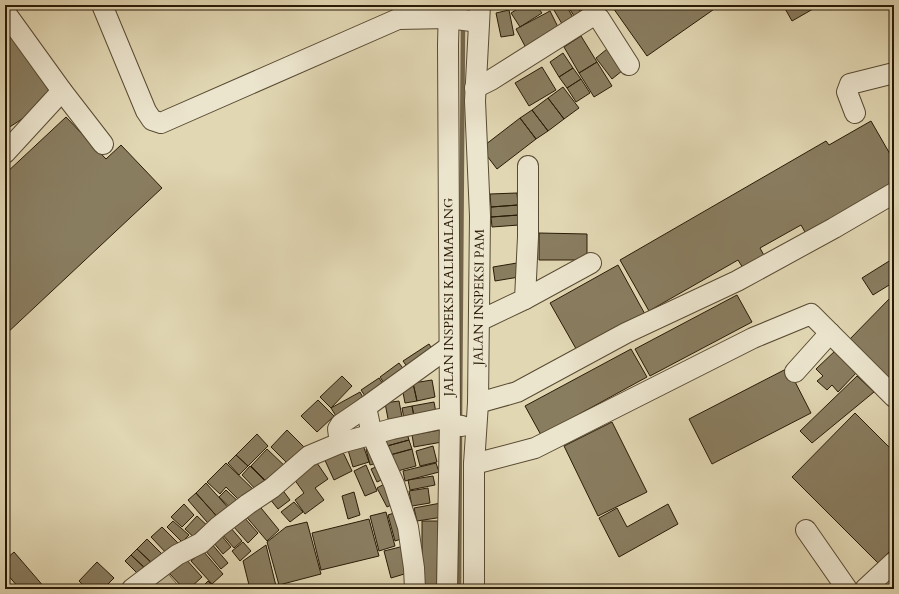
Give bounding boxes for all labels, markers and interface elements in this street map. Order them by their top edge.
street label: JALAN INSPEKSI KALIMALANG [440,198,458,398]
street label: JALAN INSPEKSI PAM [469,229,489,367]

